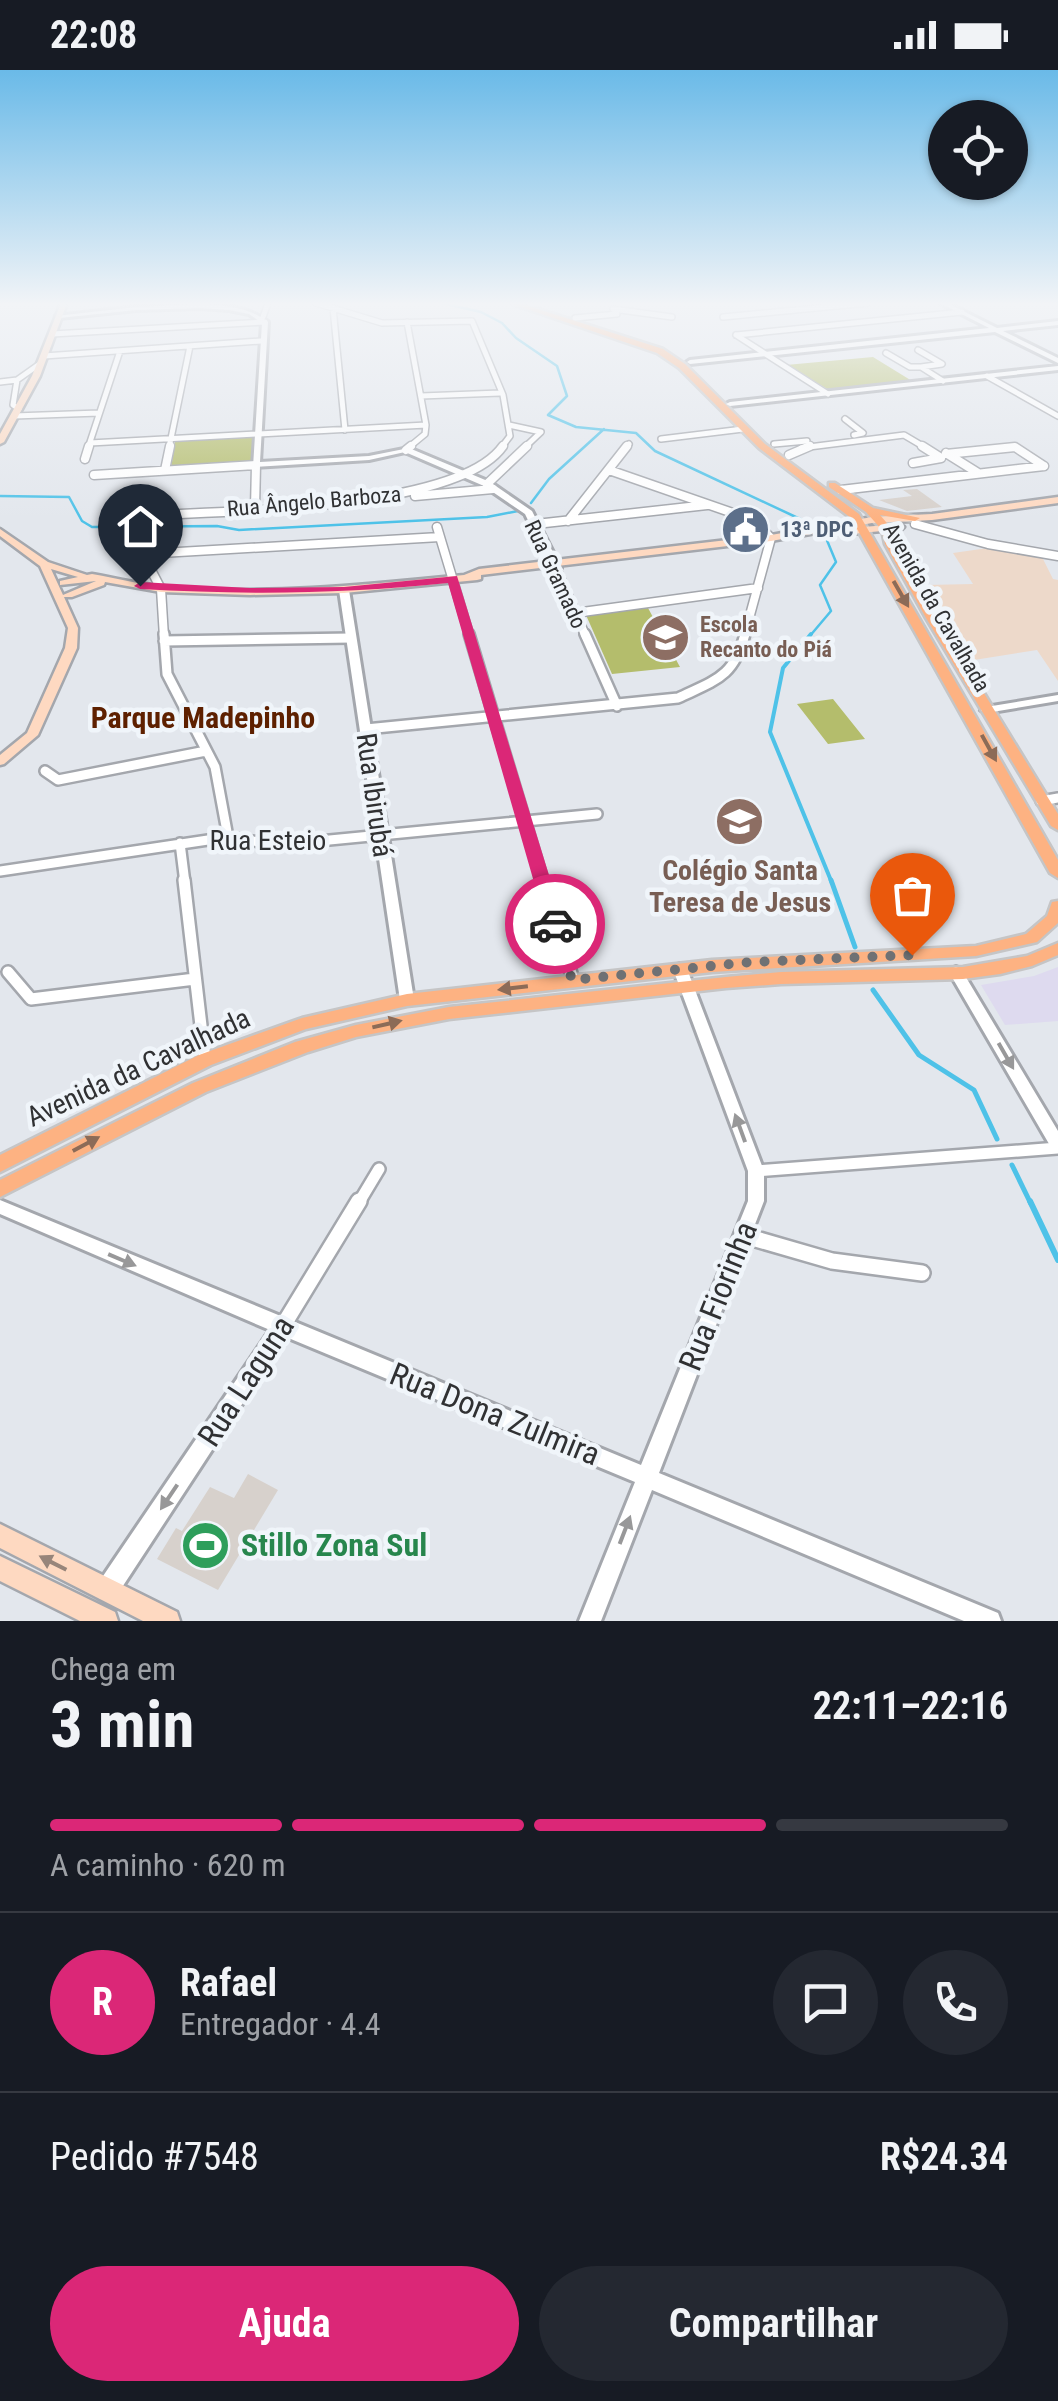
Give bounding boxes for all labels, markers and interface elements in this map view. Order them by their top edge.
text: 22:08 [50,13,137,57]
map controls [928,100,1028,200]
button: locate [928,100,1028,200]
street label: Rua Ângelo Barboza [226,481,402,522]
pin [98,484,183,587]
icon: home [113,499,168,554]
public building icon: 13ª DPC [719,503,771,555]
street label: Rua Gramado [520,516,592,632]
place label: 13ª DPC [780,517,853,542]
street label: Avenida da Cavalhada [878,518,995,696]
one-way arrow [892,579,909,608]
school or university icon: Escola Recanto do Piá [639,611,691,663]
place label: Escola Recanto do Piá [700,612,832,662]
district label: Parque Madepinho [91,700,315,735]
street label: Rua Ibirubá [349,731,400,859]
one-way arrow [980,734,998,762]
school or university icon: Colégio Santa Teresa de Jesus [714,796,766,848]
street label: Rua Esteio [210,824,326,857]
pin [870,853,955,956]
place label: Colégio Santa Teresa de Jesus [649,854,831,919]
icon: bag [885,868,940,923]
courier [505,874,605,974]
icon: car [528,897,583,952]
one-way arrow [497,980,529,996]
street label: Avenida da Cavalhada [21,1001,255,1134]
one-way arrow [372,1016,403,1031]
one-way arrow [996,1042,1014,1070]
one-way arrow [732,1112,747,1142]
one-way arrow [72,1136,101,1153]
street label: Rua Fiorinha [671,1216,765,1376]
one-way arrow [107,1252,137,1268]
street label: Rua Laguna [190,1309,302,1453]
street label: Rua Dona Zulmira [385,1355,605,1473]
one-way arrow [160,1484,179,1511]
one-way arrow [618,1515,634,1545]
sports icon: Stillo Zona Sul [180,1519,232,1571]
place label: Stillo Zona Sul [241,1526,427,1564]
one-way arrow [38,1555,67,1572]
text: Chega em [50,1650,176,1688]
text: 22:11–22:16 [813,1684,1008,1728]
text: 3 min [50,1687,194,1763]
text: A caminho · 620 m [50,1846,286,1884]
button: chat [773,1950,878,2055]
button: phone [903,1950,1008,2055]
text: Rafael [180,1961,277,2005]
text: R [92,1980,113,2024]
text: Entregador · 4.4 [180,2005,381,2043]
text: Pedido #7548 [50,2135,259,2179]
text: R$24.34 [880,2135,1008,2179]
button: Ajuda [50,2266,519,2381]
button: Compartilhar [539,2266,1008,2381]

